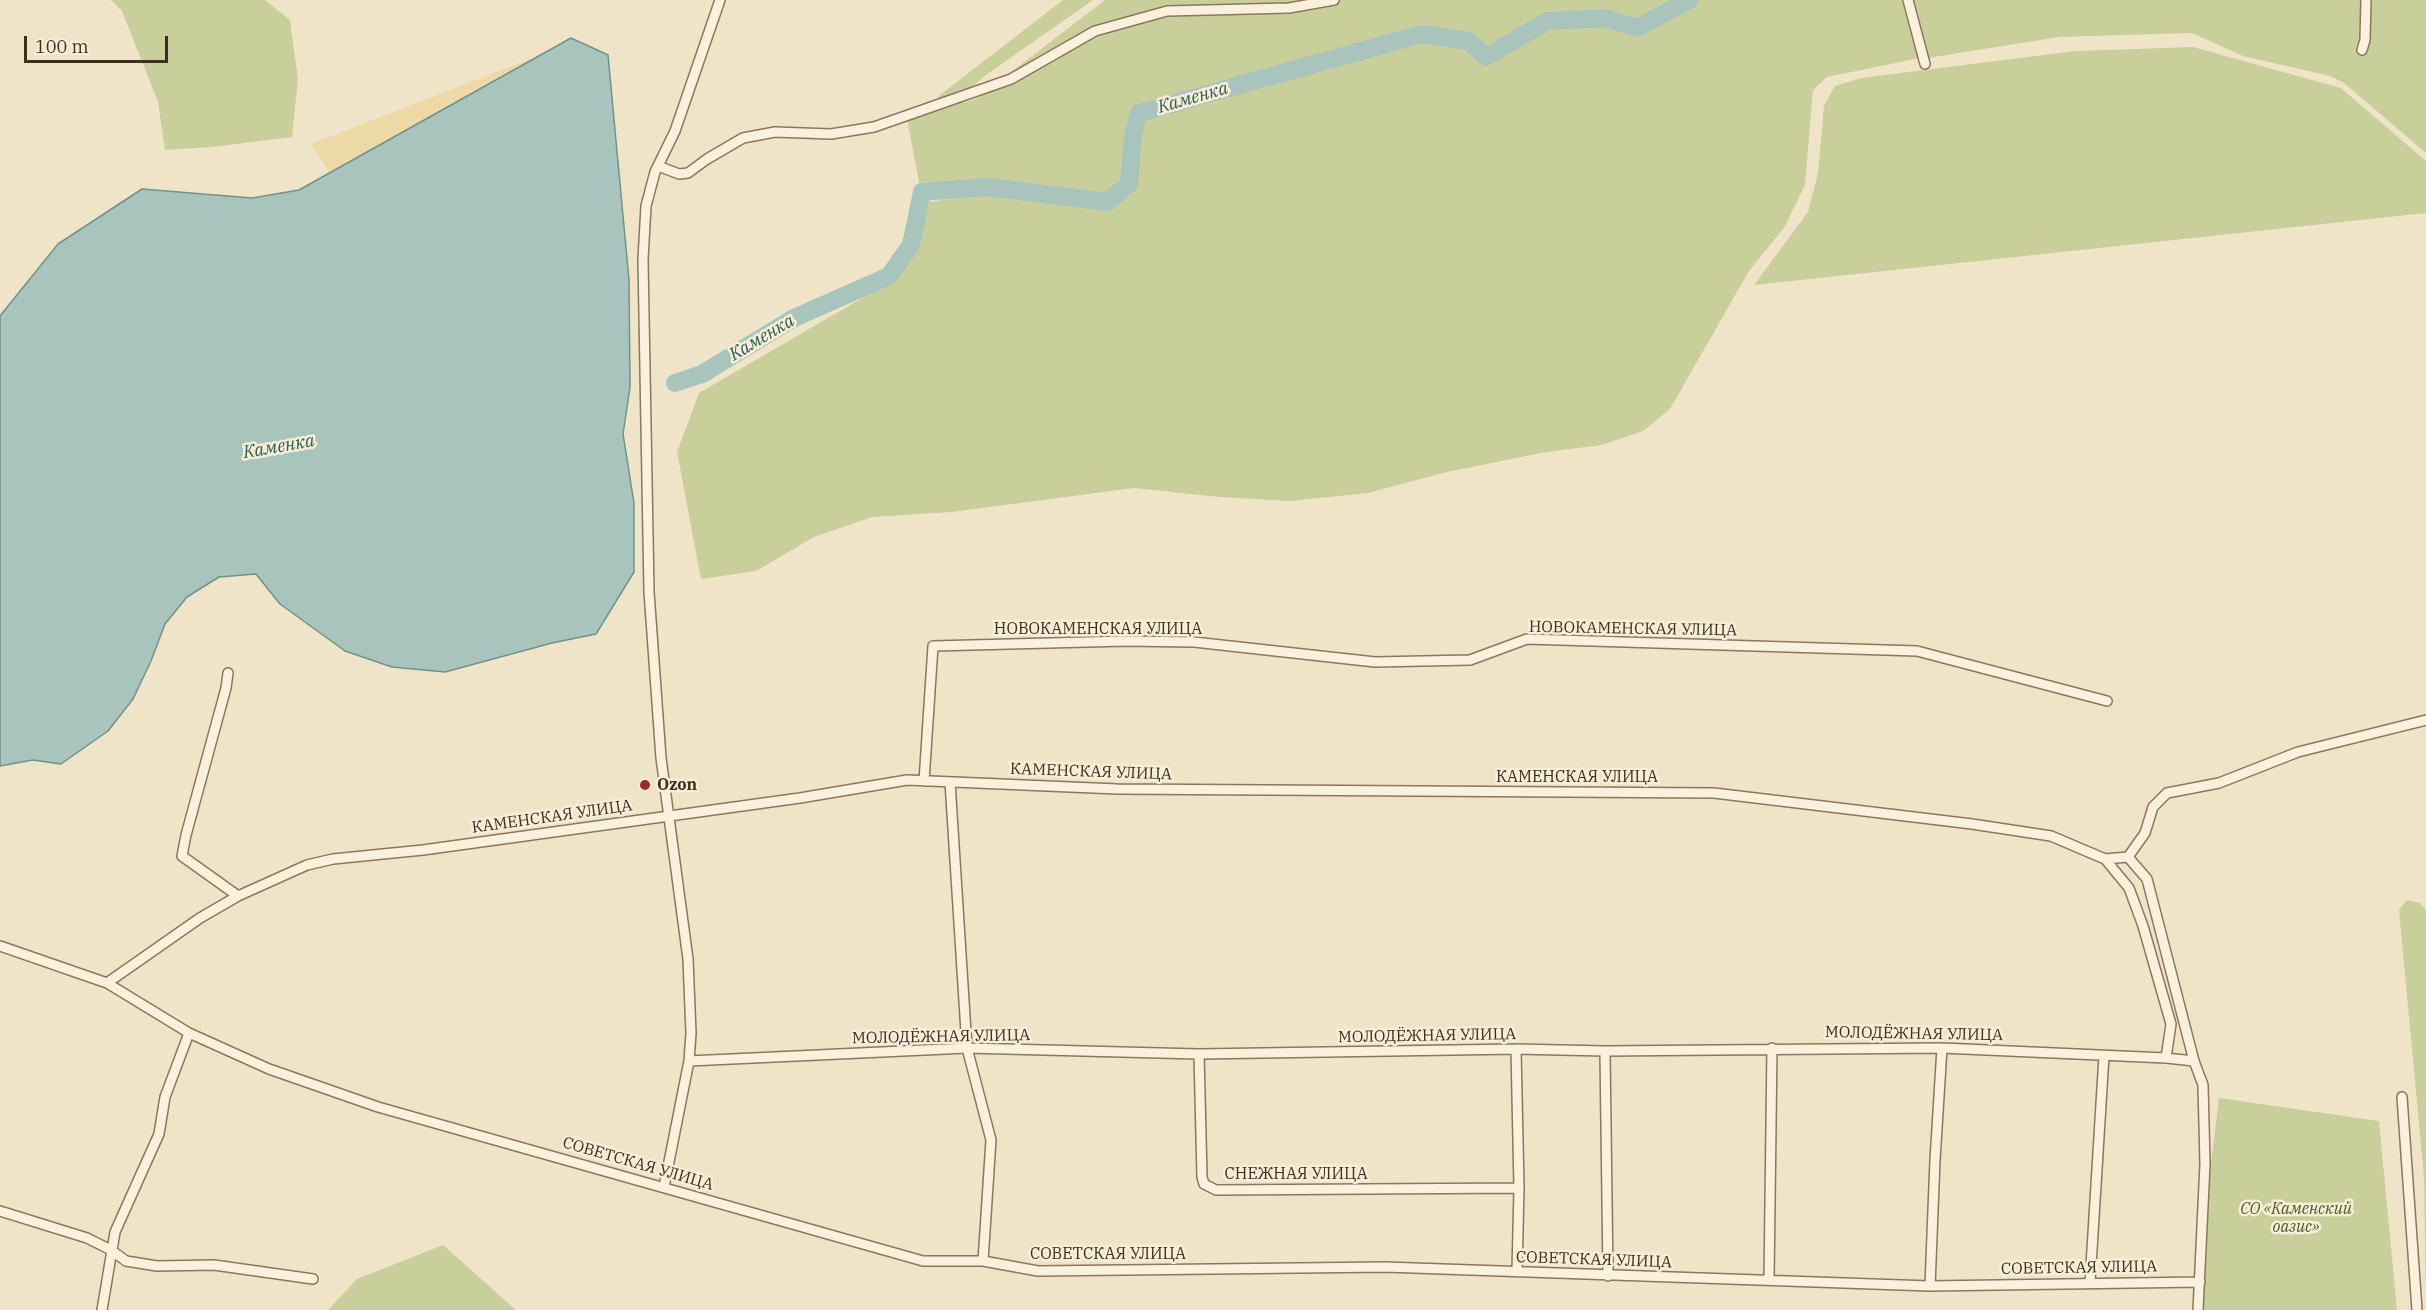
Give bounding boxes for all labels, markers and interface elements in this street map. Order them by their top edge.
scale bar [27,24,171,62]
text: 100 m [35,35,89,58]
water label: Каменка [1155,78,1231,118]
water label: Каменка [726,310,798,366]
water label: Каменка [242,430,316,464]
street label: НОВОКАМЕНСКАЯ УЛИЦА [1529,618,1737,640]
street label: НОВОКАМЕНСКАЯ УЛИЦА [994,619,1202,639]
street label: КАМЕНСКАЯ УЛИЦА [1010,760,1172,784]
street label: КАМЕНСКАЯ УЛИЦА [1496,767,1658,787]
place label: Ozon [657,775,697,795]
marker: Ozon [638,778,652,792]
street label: КАМЕНСКАЯ УЛИЦА [470,796,634,838]
street label: МОЛОДЁЖНАЯ УЛИЦА [1825,1023,2003,1045]
street label: МОЛОДЁЖНАЯ УЛИЦА [1338,1025,1516,1047]
street label: МОЛОДЁЖНАЯ УЛИЦА [852,1026,1030,1048]
street label: СОВЕТСКАЯ УЛИЦА [560,1133,716,1195]
street label: СНЕЖНАЯ УЛИЦА [1224,1164,1368,1184]
park label: СО «Каменский оазис» [2240,1199,2352,1237]
street label: СОВЕТСКАЯ УЛИЦА [1030,1244,1186,1264]
street label: СОВЕТСКАЯ УЛИЦА [1516,1248,1672,1272]
street label: СОВЕТСКАЯ УЛИЦА [2001,1257,2157,1279]

